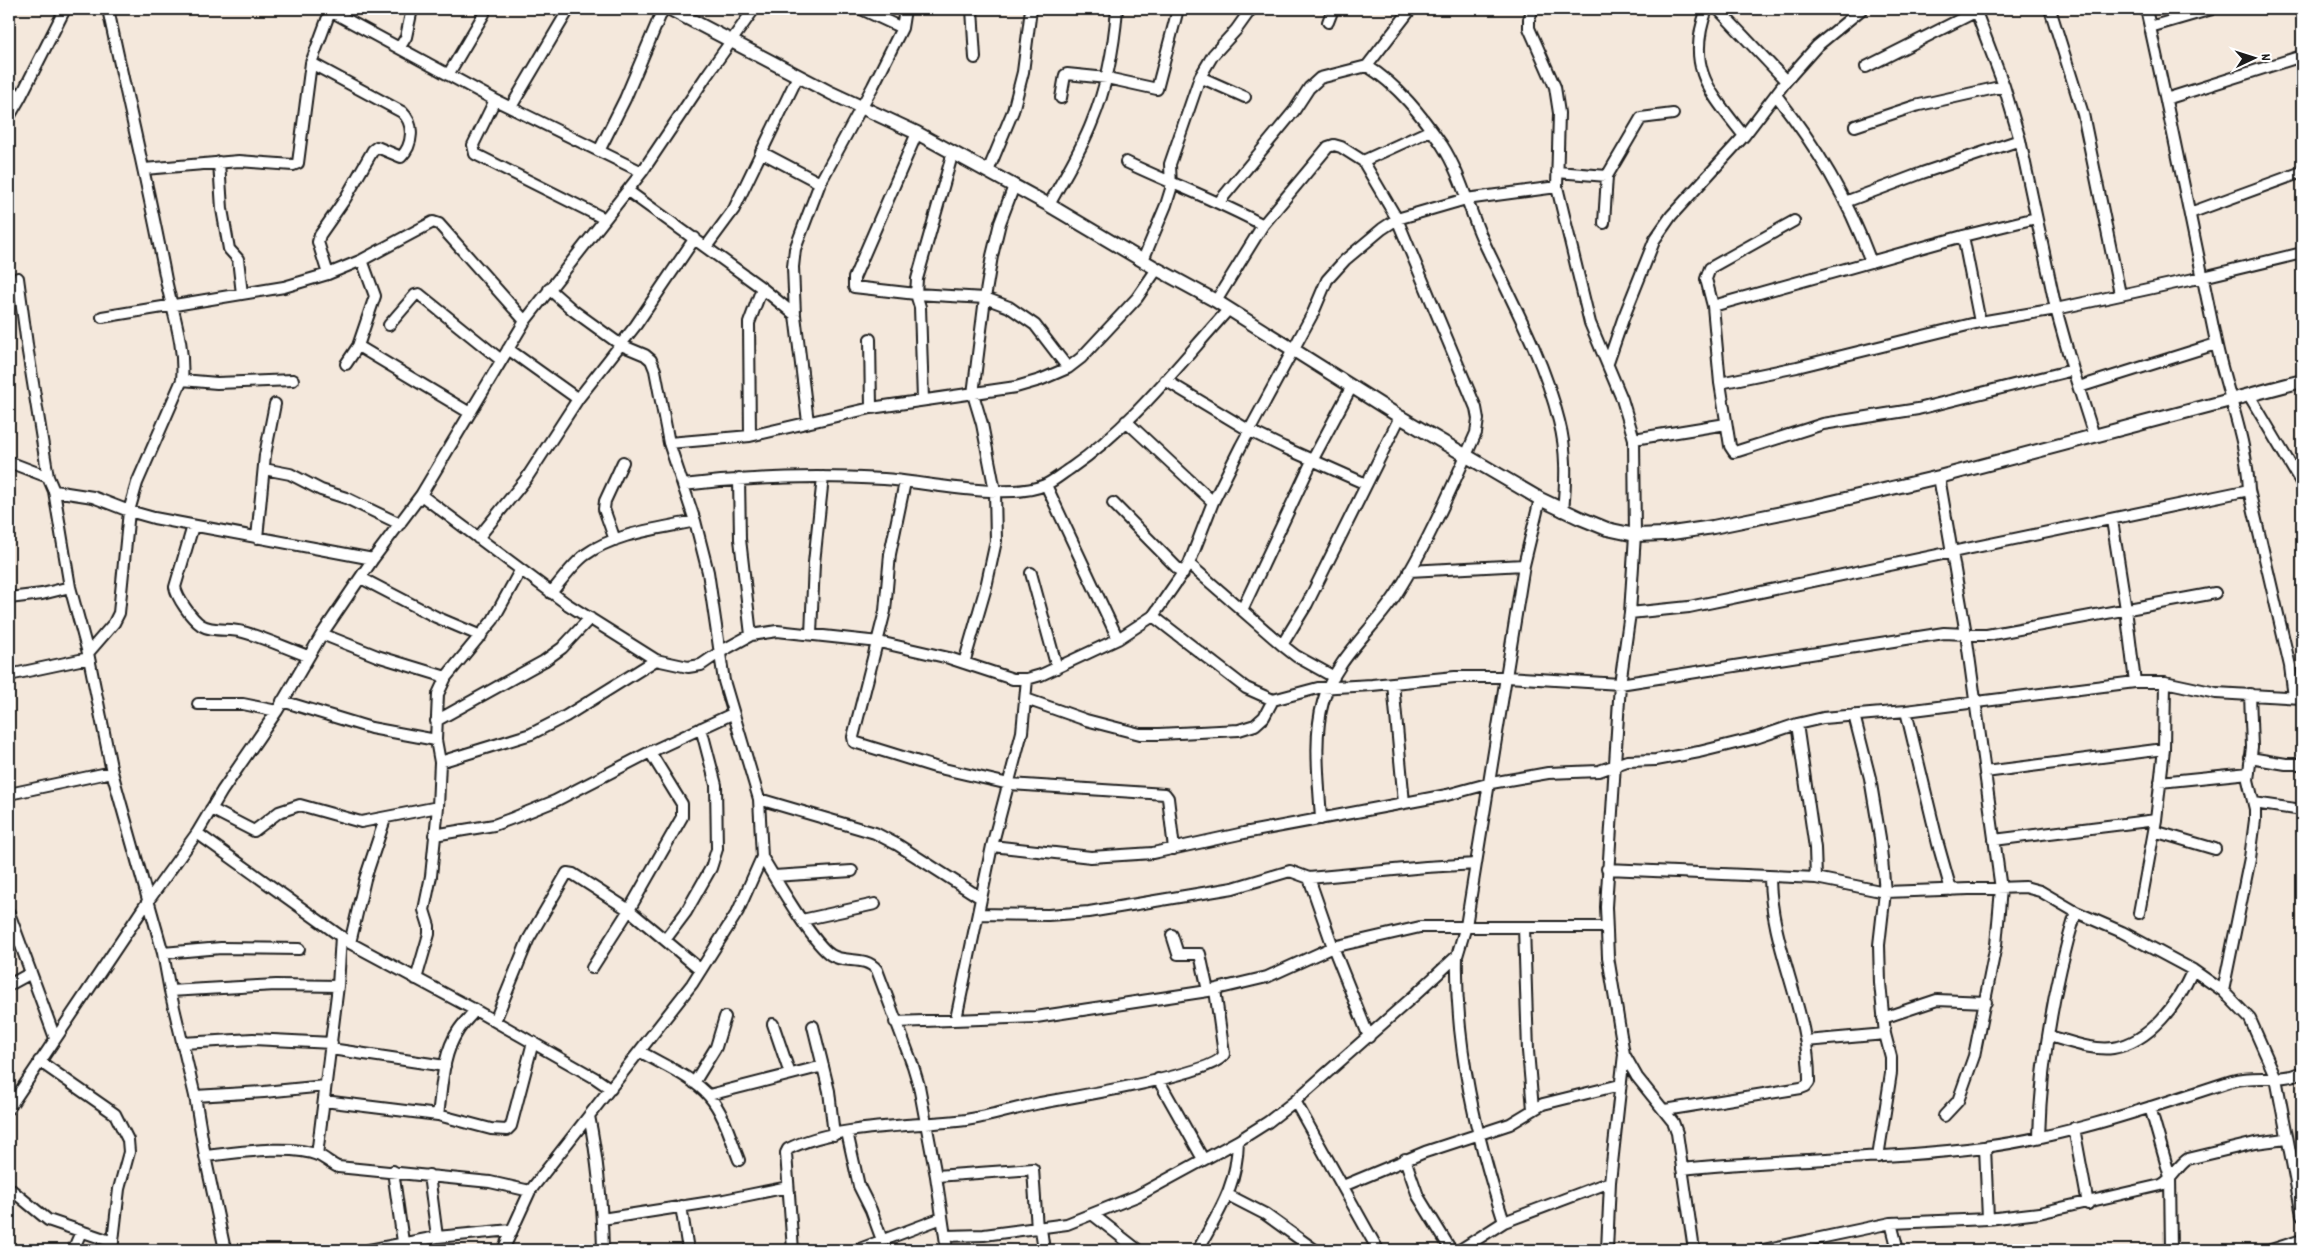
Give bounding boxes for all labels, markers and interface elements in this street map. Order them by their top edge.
north arrow [2228,32,2278,82]
text: N [2255,53,2275,61]

